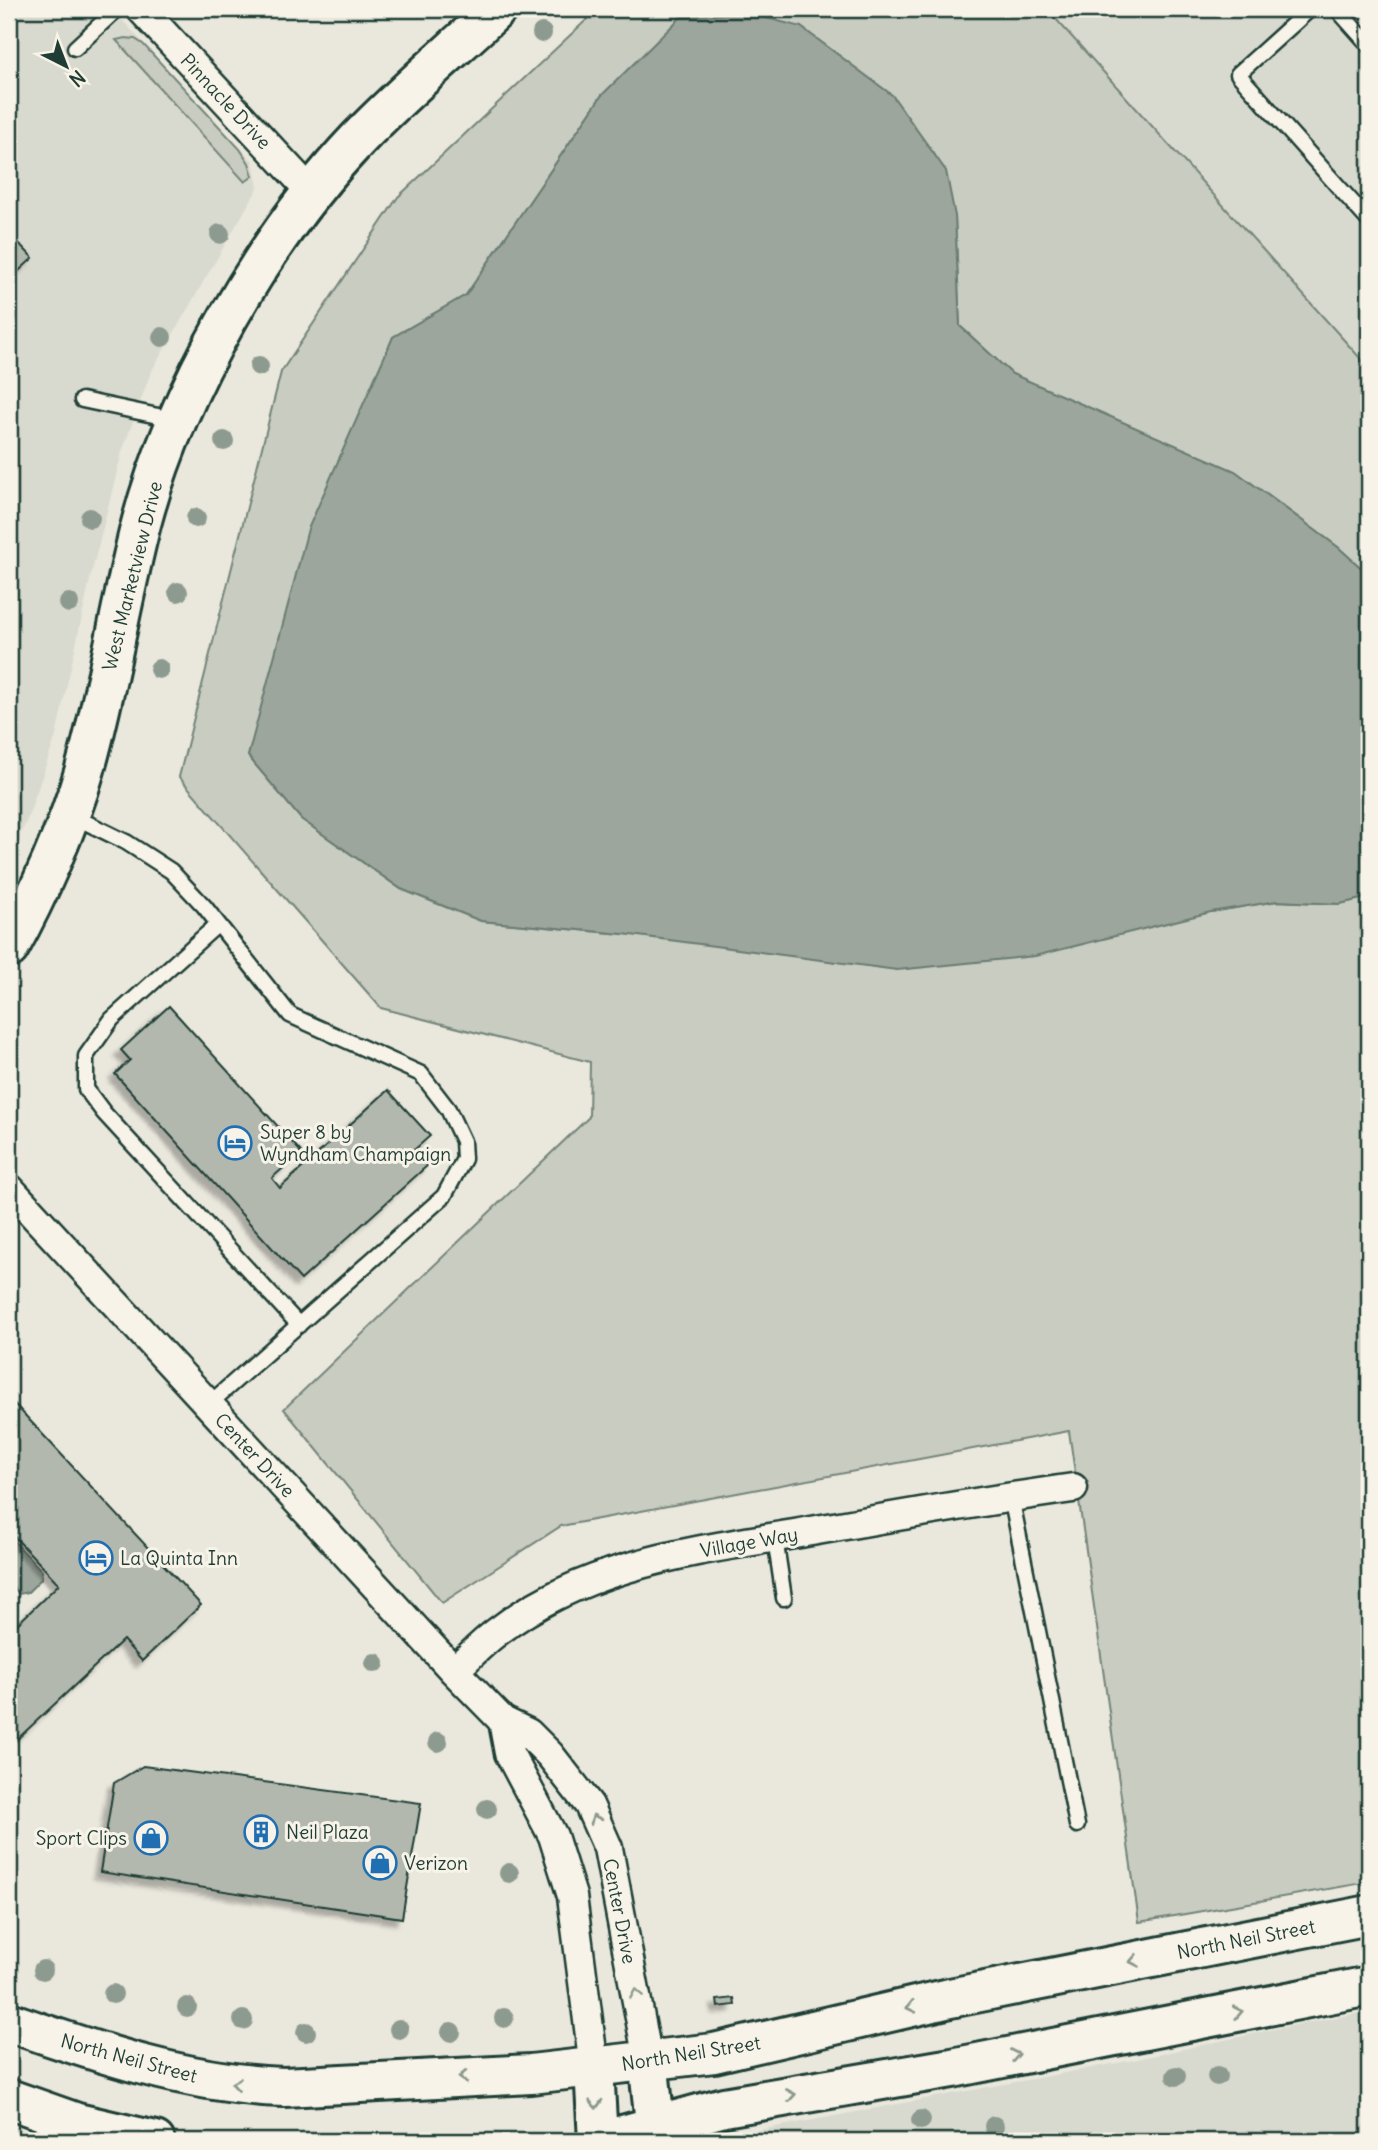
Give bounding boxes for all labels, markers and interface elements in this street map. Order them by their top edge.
north arrow [32,32,102,102]
street label: Pinnacle Drive [176,48,276,154]
text: N [64,65,90,92]
street label: West Marketview Drive [97,479,167,673]
place label: Super 8 by Wyndham Champaign [260,1120,451,1166]
hotel icon: Super 8 by Wyndham Champaign [216,1124,254,1162]
street label: Center Drive [210,1408,300,1502]
street label: Village Way [698,1522,800,1562]
hotel icon: La Quinta Inn [77,1539,115,1577]
place label: La Quinta Inn [120,1546,238,1570]
building icon: Neil Plaza [242,1813,280,1851]
one-way arrow [589,1813,603,1826]
shop icon: Sport Clips [132,1819,170,1857]
place label: Neil Plaza [286,1820,369,1844]
place label: Sport Clips [36,1826,127,1850]
shop icon: Verizon [361,1844,399,1882]
place label: Verizon [404,1851,468,1875]
street label: Center Drive [598,1856,642,1966]
street label: North Neil Street [1175,1914,1317,1964]
one-way arrow [1128,1953,1140,1968]
one-way arrow [629,1987,644,1999]
one-way arrow [905,1999,917,2013]
one-way arrow [1232,2005,1244,2020]
street label: North Neil Street [58,2028,200,2088]
street label: North Neil Street [620,2030,762,2076]
one-way arrow [1009,2049,1021,2064]
one-way arrow [457,2069,468,2084]
one-way arrow [230,2077,242,2092]
one-way arrow [785,2088,797,2103]
one-way arrow [588,2099,603,2110]

